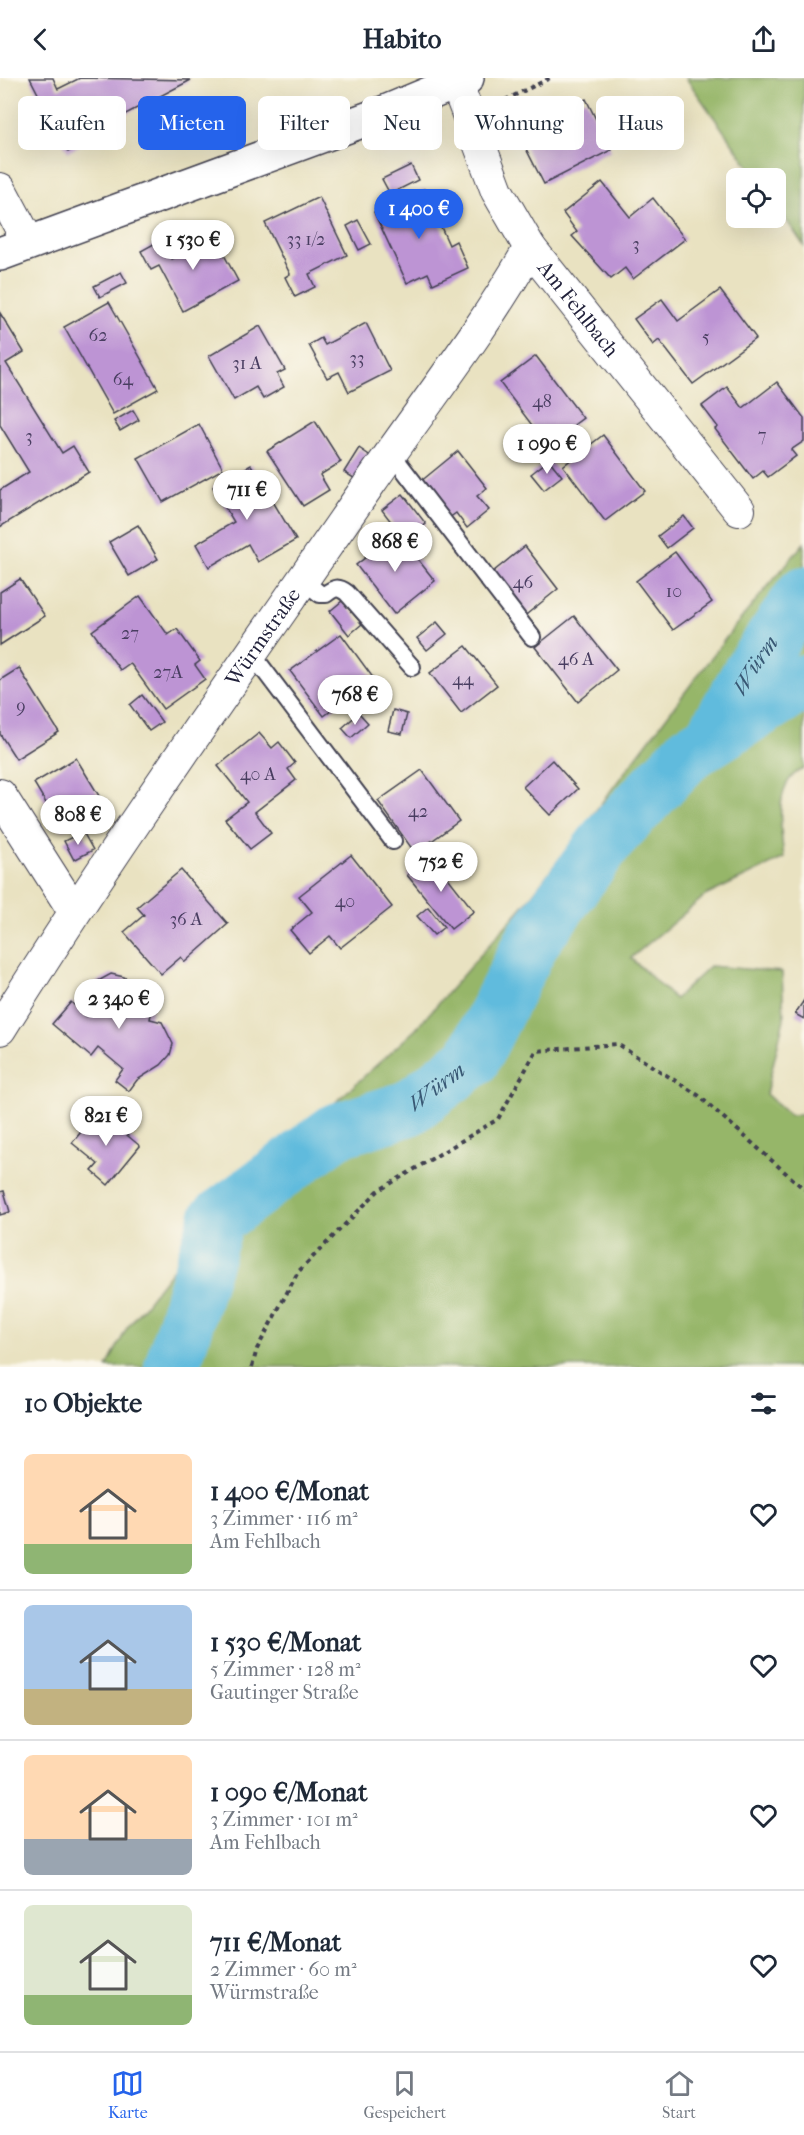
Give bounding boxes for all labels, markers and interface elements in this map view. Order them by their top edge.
icon: back [24,23,57,56]
text: Habito [363,23,441,55]
icon: share [747,23,780,56]
chip: Kaufen [18,96,126,150]
chip: Mieten [138,96,246,150]
chip: Filter [258,96,350,150]
chip: Neu [362,96,442,150]
chip: Wohnung [454,96,584,150]
chip: Haus [596,96,684,150]
map controls [726,168,786,228]
button: locate [726,168,786,228]
pin: 1 400 € [364,189,474,240]
text: 1 400 € [388,197,450,220]
pin: 1 530 € [138,220,248,271]
text: 1 530 € [165,228,221,251]
house number: 33 1/2 [287,229,325,250]
house number: 3 [632,234,640,255]
street label: Am Fehlbach [532,255,624,362]
house number: 62 [88,325,108,346]
house number: 5 [702,327,710,348]
house number: 33 [350,348,364,369]
house number: 31 A [232,353,262,374]
house number: 64 [113,369,134,390]
house number: 48 [532,391,552,412]
pin: 1 090 € [492,424,602,475]
house number: 7 [758,425,767,446]
house number: 3 [25,426,33,447]
text: 1 090 € [517,432,577,455]
pin: 711 € [205,470,289,521]
text: 711 € [227,478,267,501]
pin: 868 € [353,522,437,573]
text: 868 € [371,530,419,553]
house number: 46 [513,572,533,593]
house number: 10 [666,581,682,602]
street label: Würmstraße [220,583,305,692]
house number: 27 [121,623,139,644]
water label: Würm [727,631,784,700]
house number: 46 A [558,649,594,670]
house number: 27A [153,662,183,683]
house number: 44 [452,669,474,690]
pin: 768 € [313,675,397,726]
text: 768 € [332,683,378,706]
house number: 9 [16,696,26,717]
house number: 40 A [240,764,276,785]
pin: 808 € [36,795,120,846]
house number: 42 [408,801,428,822]
text: 808 € [54,803,102,826]
pin: 752 € [399,842,483,893]
text: 752 € [419,850,463,873]
house number: 40 [335,891,355,912]
house number: 36 A [170,909,203,930]
pin: 2 340 € [64,979,174,1030]
text: 2 340 € [88,987,150,1010]
water label: Würm [403,1057,470,1117]
pin: 821 € [64,1096,148,1147]
text: 821 € [84,1104,128,1127]
icon: filters [747,1387,780,1420]
text: 10 Objekte [24,1388,142,1419]
text: 1 400 €/Monat [210,1476,369,1507]
icon: home [72,1478,144,1550]
icon: heart [747,1498,780,1531]
text: 3 Zimmer · 116 m² [210,1507,358,1530]
text: Am Fehlbach [210,1530,321,1553]
text: 1 530 €/Monat [210,1627,361,1658]
icon: home [72,1629,144,1701]
icon: heart [747,1649,780,1682]
text: 5 Zimmer · 128 m² [210,1658,361,1681]
text: Gautinger Straße [210,1681,359,1704]
text: 1 090 €/Monat [210,1777,367,1808]
icon: home [72,1779,144,1851]
icon: heart [747,1799,780,1832]
text: 3 Zimmer · 101 m² [210,1808,358,1831]
text: Am Fehlbach [210,1831,321,1854]
text: 711 €/Monat [210,1927,341,1958]
icon: home [72,1929,144,2001]
icon: heart [747,1949,780,1982]
text: 2 Zimmer · 60 m² [210,1958,357,1981]
text: Würmstraße [210,1981,319,2004]
tab: Karte [108,2067,148,2122]
tab: Gespeichert [363,2067,446,2122]
tab: Start [662,2067,696,2122]

